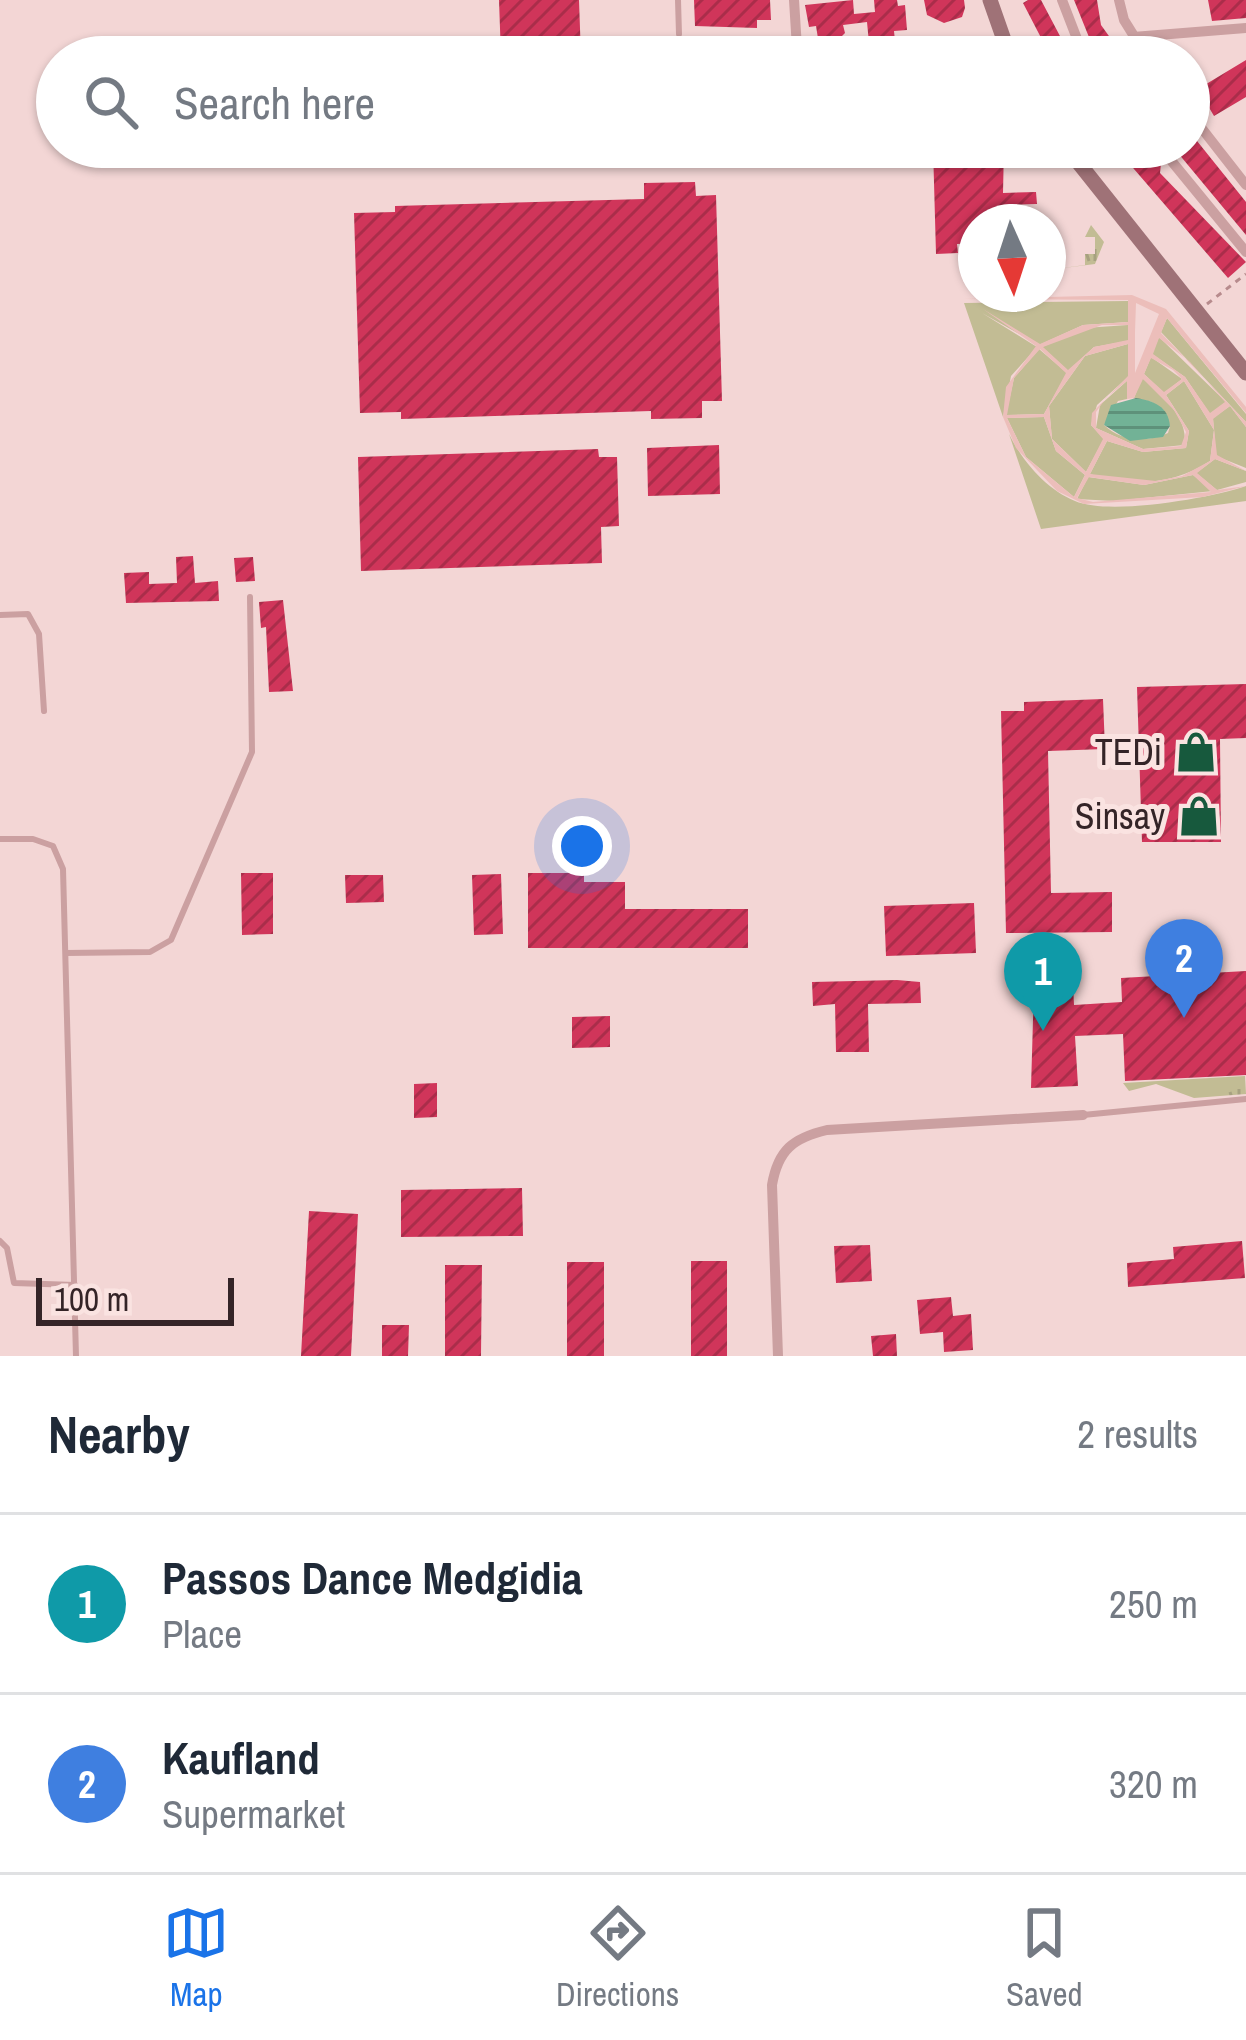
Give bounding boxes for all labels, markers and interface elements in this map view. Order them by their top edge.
search box [36,36,1210,168]
icon: search [78,69,144,135]
text: Search here [174,72,375,133]
north arrow [958,204,1066,312]
place label: TEDi [1095,728,1162,776]
shop icon: TEDi [1173,729,1219,775]
place label: Sinsay [1075,792,1165,840]
shop icon: Sinsay [1176,793,1222,839]
your location [552,816,612,876]
pin: 2 [1145,919,1223,1018]
pin: 1 [1004,932,1082,1031]
scale bar [36,1272,234,1325]
text: 100 m [54,1277,129,1321]
text: Nearby [48,1400,190,1469]
text: 2 results [1077,1408,1198,1460]
text: Passos Dance Medgidia [162,1547,582,1608]
text: 1 [78,1578,96,1630]
text: 250 m [1109,1578,1198,1630]
text: Place [162,1608,242,1660]
text: Kaufland [162,1727,320,1788]
text: 2 [78,1758,96,1810]
text: 320 m [1109,1758,1198,1810]
text: Supermarket [162,1788,345,1840]
tab: Map [163,1900,229,2016]
tab: Directions [556,1900,679,2016]
tab: Saved [1006,1900,1083,2016]

